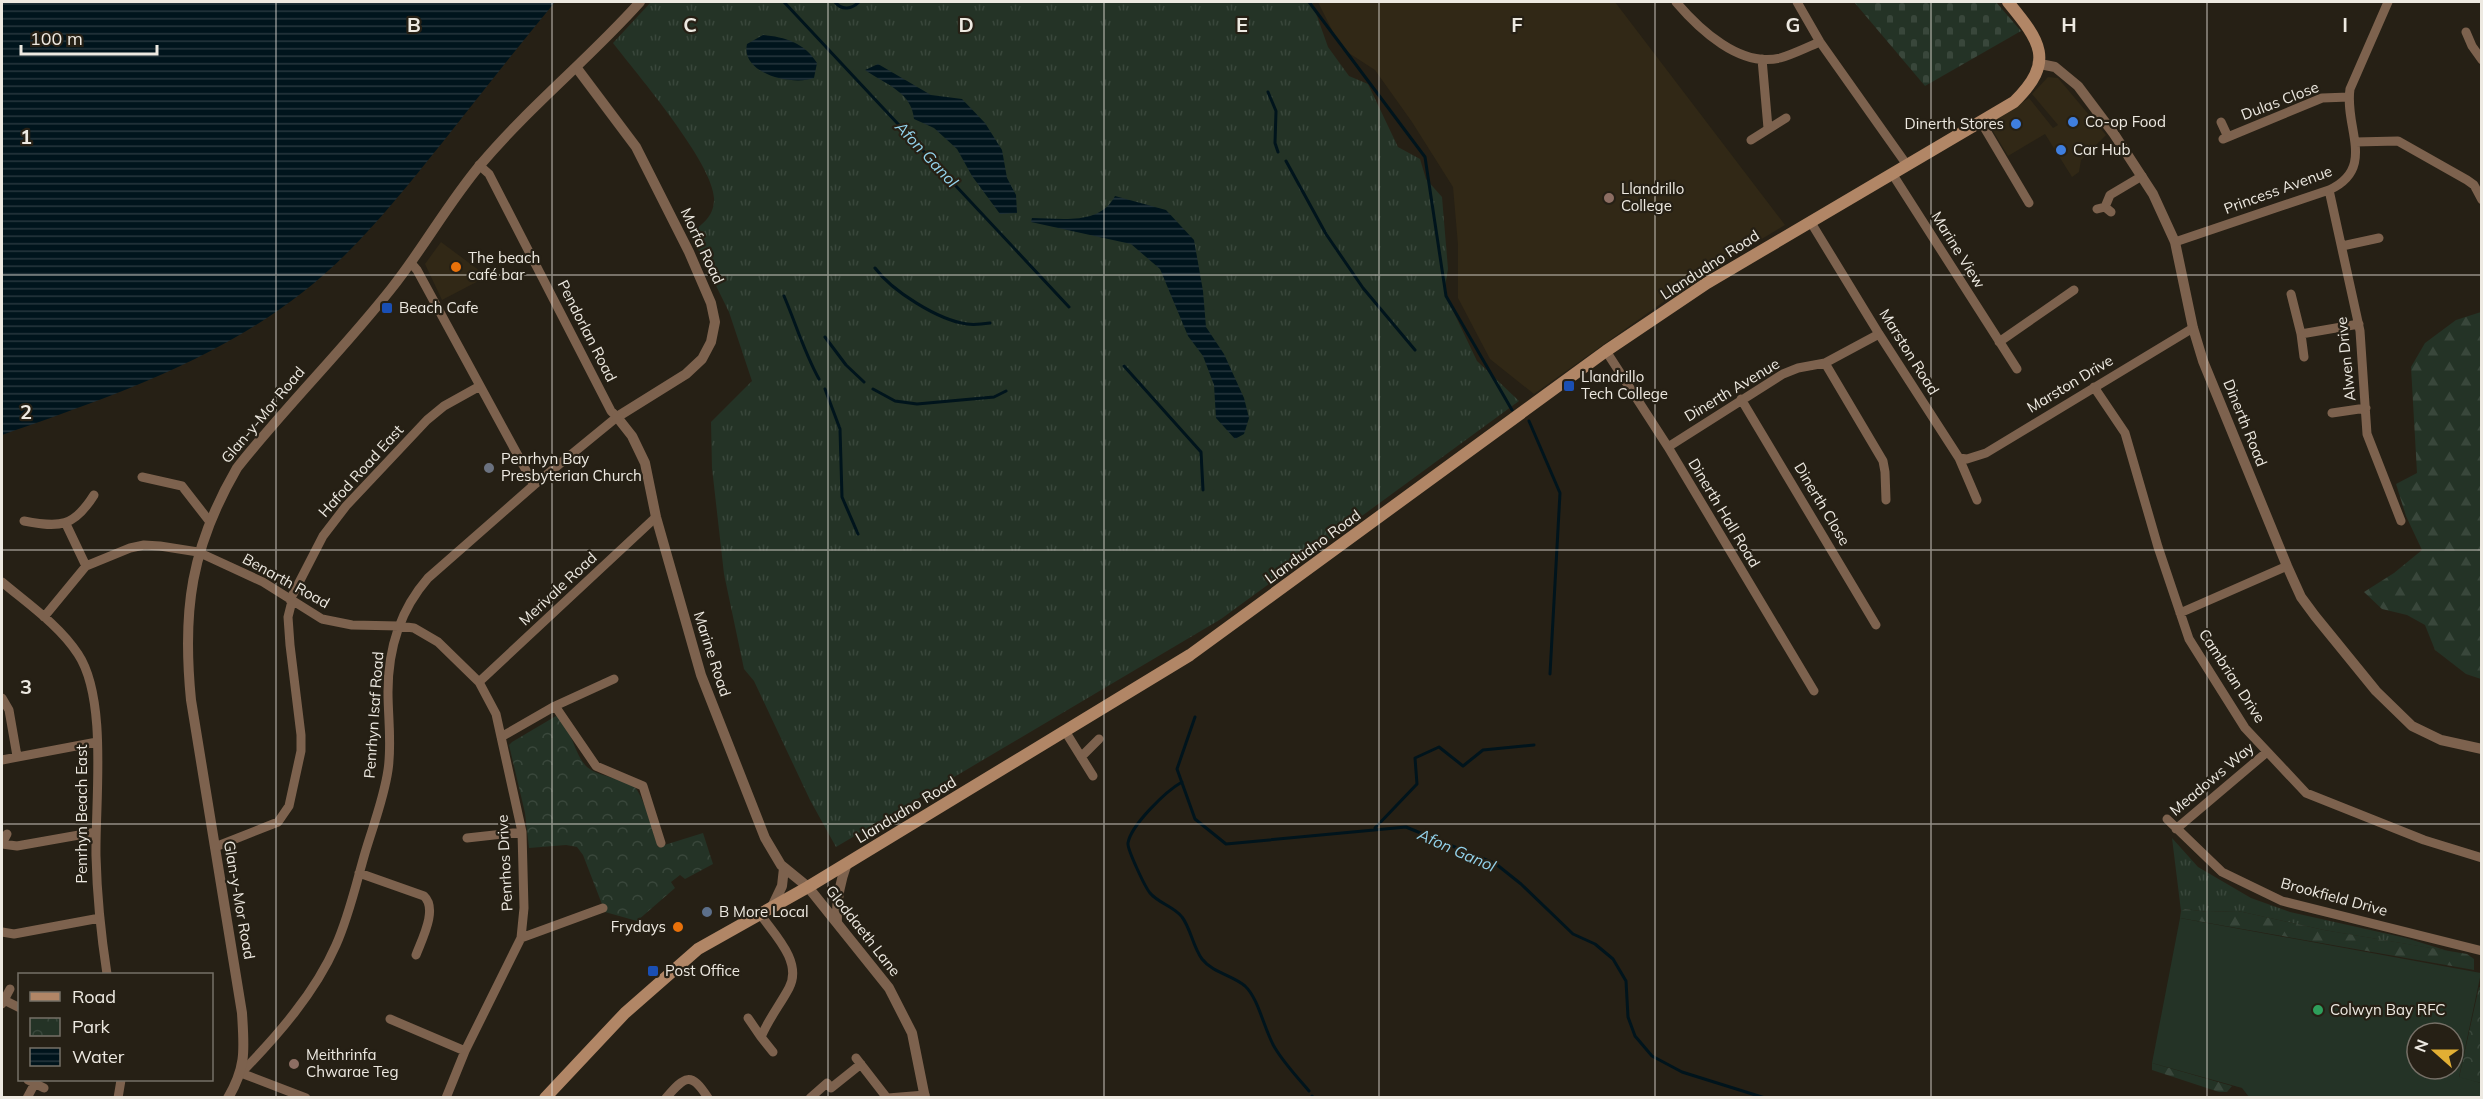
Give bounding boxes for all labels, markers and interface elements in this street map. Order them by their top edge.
text: B [407,12,421,37]
text: C [683,12,697,37]
text: D [958,12,974,37]
text: E [1236,12,1248,37]
text: F [1511,12,1523,37]
text: G [1786,12,1800,37]
text: H [2061,12,2077,37]
text: I [2342,12,2348,37]
scale bar [21,18,158,56]
text: 100 m [30,27,83,50]
street label: Dulas Close [2238,77,2321,124]
place label: Co-op Food [2085,112,2166,131]
place label: Dinerth Stores [1904,114,2004,133]
marker: Co-op Food [2066,115,2080,129]
water label: Afon Ganol [891,116,963,191]
marker: Dinerth Stores [2009,117,2023,131]
text: 1 [20,124,32,149]
place label: Car Hub [2073,140,2131,159]
marker: Car Hub [2054,143,2068,157]
street label: Princess Avenue [2221,161,2335,218]
place label: Llandrillo College [1621,179,1684,215]
marker: Llandrillo College [1602,191,1616,205]
street label: Morfa Road [677,205,728,287]
street label: Marine View [1927,208,1990,292]
street label: Llandudno Road [1657,226,1763,304]
place label: The beach café bar [468,248,540,284]
marker: The beach café bar [449,260,463,274]
street label: Pendorlan Road [554,277,621,385]
place label: Beach Cafe [399,298,479,317]
marker: Beach Cafe [380,301,394,315]
street label: Marston Road [1875,305,1943,398]
street label: Alwen Drive [2332,316,2359,402]
street label: Marston Drive [2023,350,2116,417]
street label: Dinerth Avenue [1681,354,1783,425]
street label: Glan-y-Mor Road [217,363,309,467]
place label: Llandrillo Tech College [1581,367,1668,403]
street label: Dinerth Road [2219,376,2272,469]
marker: Llandrillo Tech College [1562,379,1576,393]
text: 2 [20,399,32,424]
street label: Hafod Road East [314,421,407,521]
place label: Penrhyn Bay Presbyterian Church [501,449,642,485]
street label: Dinerth Hall Road [1684,455,1764,571]
street label: Dinerth Close [1790,459,1855,549]
marker: Penrhyn Bay Presbyterian Church [482,461,496,475]
street label: Llandudno Road [1261,505,1365,588]
street label: Merivale Road [515,548,600,629]
street label: Benarth Road [239,549,333,612]
street label: Marine Road [690,609,735,699]
street label: Cambrian Drive [2195,625,2270,726]
street label: Penrhyn Isaf Road [360,651,387,779]
text: 3 [20,674,32,699]
street label: Meadows Way [2166,738,2258,819]
street label: Penrhyn Beach East [72,744,91,884]
street label: Llandudno Road [852,772,960,847]
street label: Penrhos Drive [492,814,517,912]
water label: Afon Ganol [1414,824,1499,876]
street label: Glan-y-Mor Road [220,839,259,961]
street label: Brookfield Drive [2279,873,2390,920]
street label: Gloddaeth Lane [822,881,905,980]
place label: B More Local [719,902,809,921]
marker: B More Local [700,905,714,919]
place label: Frydays [611,917,666,936]
marker: Frydays [671,920,685,934]
place label: Post Office [665,961,740,980]
marker: Post Office [646,964,660,978]
legend [18,973,213,1081]
text: Road [72,985,116,1008]
place label: Colwyn Bay RFC [2330,1000,2446,1019]
marker: Colwyn Bay RFC [2311,1003,2325,1017]
text: Park [72,1015,111,1038]
north arrow [2405,1021,2465,1081]
text: N [2409,1036,2432,1055]
text: Water [72,1045,125,1068]
place label: Meithrinfa Chwarae Teg [306,1045,398,1081]
marker: Meithrinfa Chwarae Teg [287,1057,301,1071]

